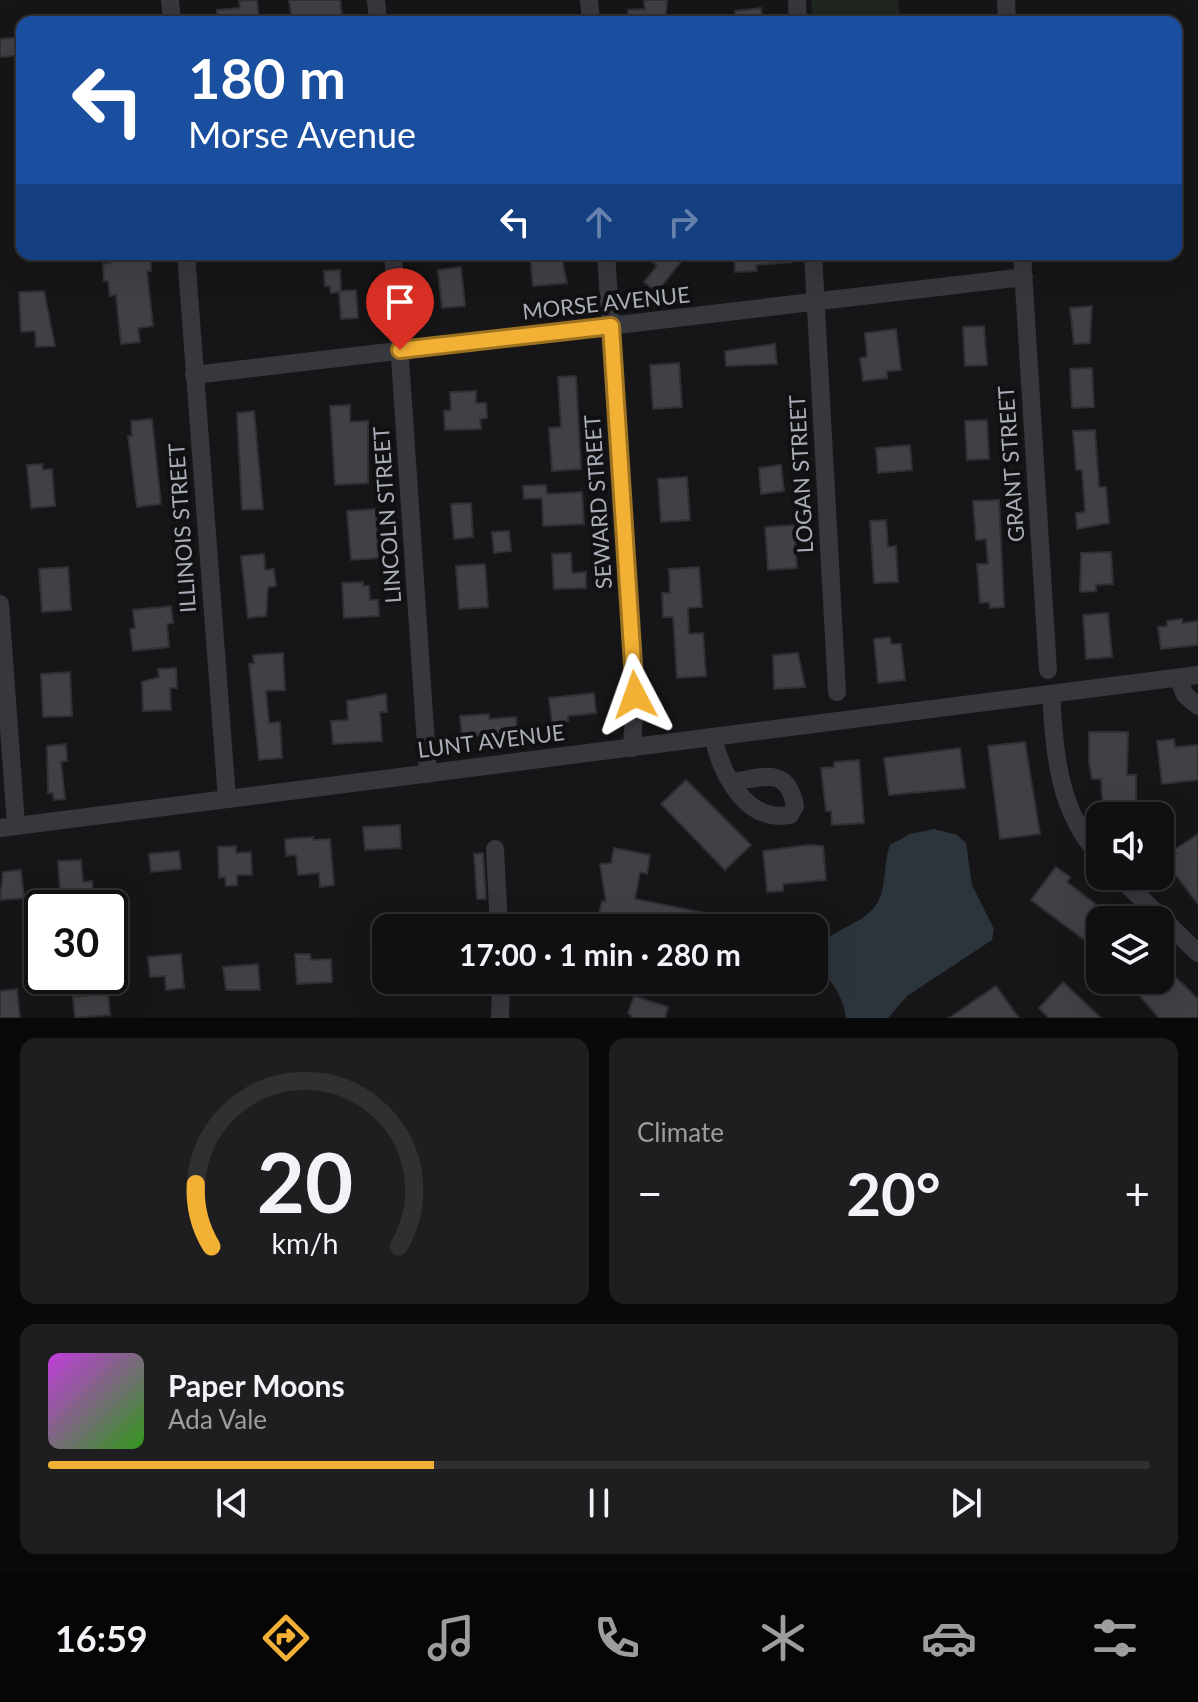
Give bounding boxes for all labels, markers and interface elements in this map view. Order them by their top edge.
text: 180 m [188,44,346,111]
icon: left [56,48,160,152]
text: Morse Avenue [188,112,416,156]
icon: left [493,200,537,244]
icon: ahead [577,200,621,244]
icon: right [661,200,705,244]
pin [366,268,434,350]
icon: arrive [378,280,422,324]
street label: MORSE AVENUE [521,280,691,325]
street label: GRANT STREET [992,385,1029,543]
street label: LOGAN STREET [783,394,818,554]
street label: SEWARD STREET [578,414,617,590]
street label: LINCOLN STREET [367,426,406,604]
street label: ILLINOIS STREET [162,442,201,614]
position arrow [593,653,677,737]
street label: LUNT AVENUE [416,718,566,763]
map controls [1086,802,1174,994]
button: sound [1086,802,1174,890]
speed limit sign: 30 [24,890,128,994]
button: layers [1086,906,1174,994]
text: 17:00 · 1 min · 280 m [459,936,741,972]
text: Climate [637,1116,724,1148]
text: 20 [256,1131,353,1231]
text: 20° [846,1157,941,1229]
text: − [637,1167,663,1219]
text: + [1124,1167,1150,1219]
text: km/h [271,1226,338,1260]
text: Paper Moons [168,1367,345,1403]
text: Ada Vale [168,1403,267,1435]
icon: previous [210,1481,254,1525]
icon: pause [577,1481,621,1525]
icon: next [944,1481,988,1525]
icon: directions [258,1610,314,1666]
icon: music [423,1610,479,1666]
icon: phone [589,1610,645,1666]
icon: climate [755,1610,811,1666]
icon: car [921,1610,977,1666]
icon: filters [1087,1610,1143,1666]
text: 16:59 [55,1616,148,1660]

